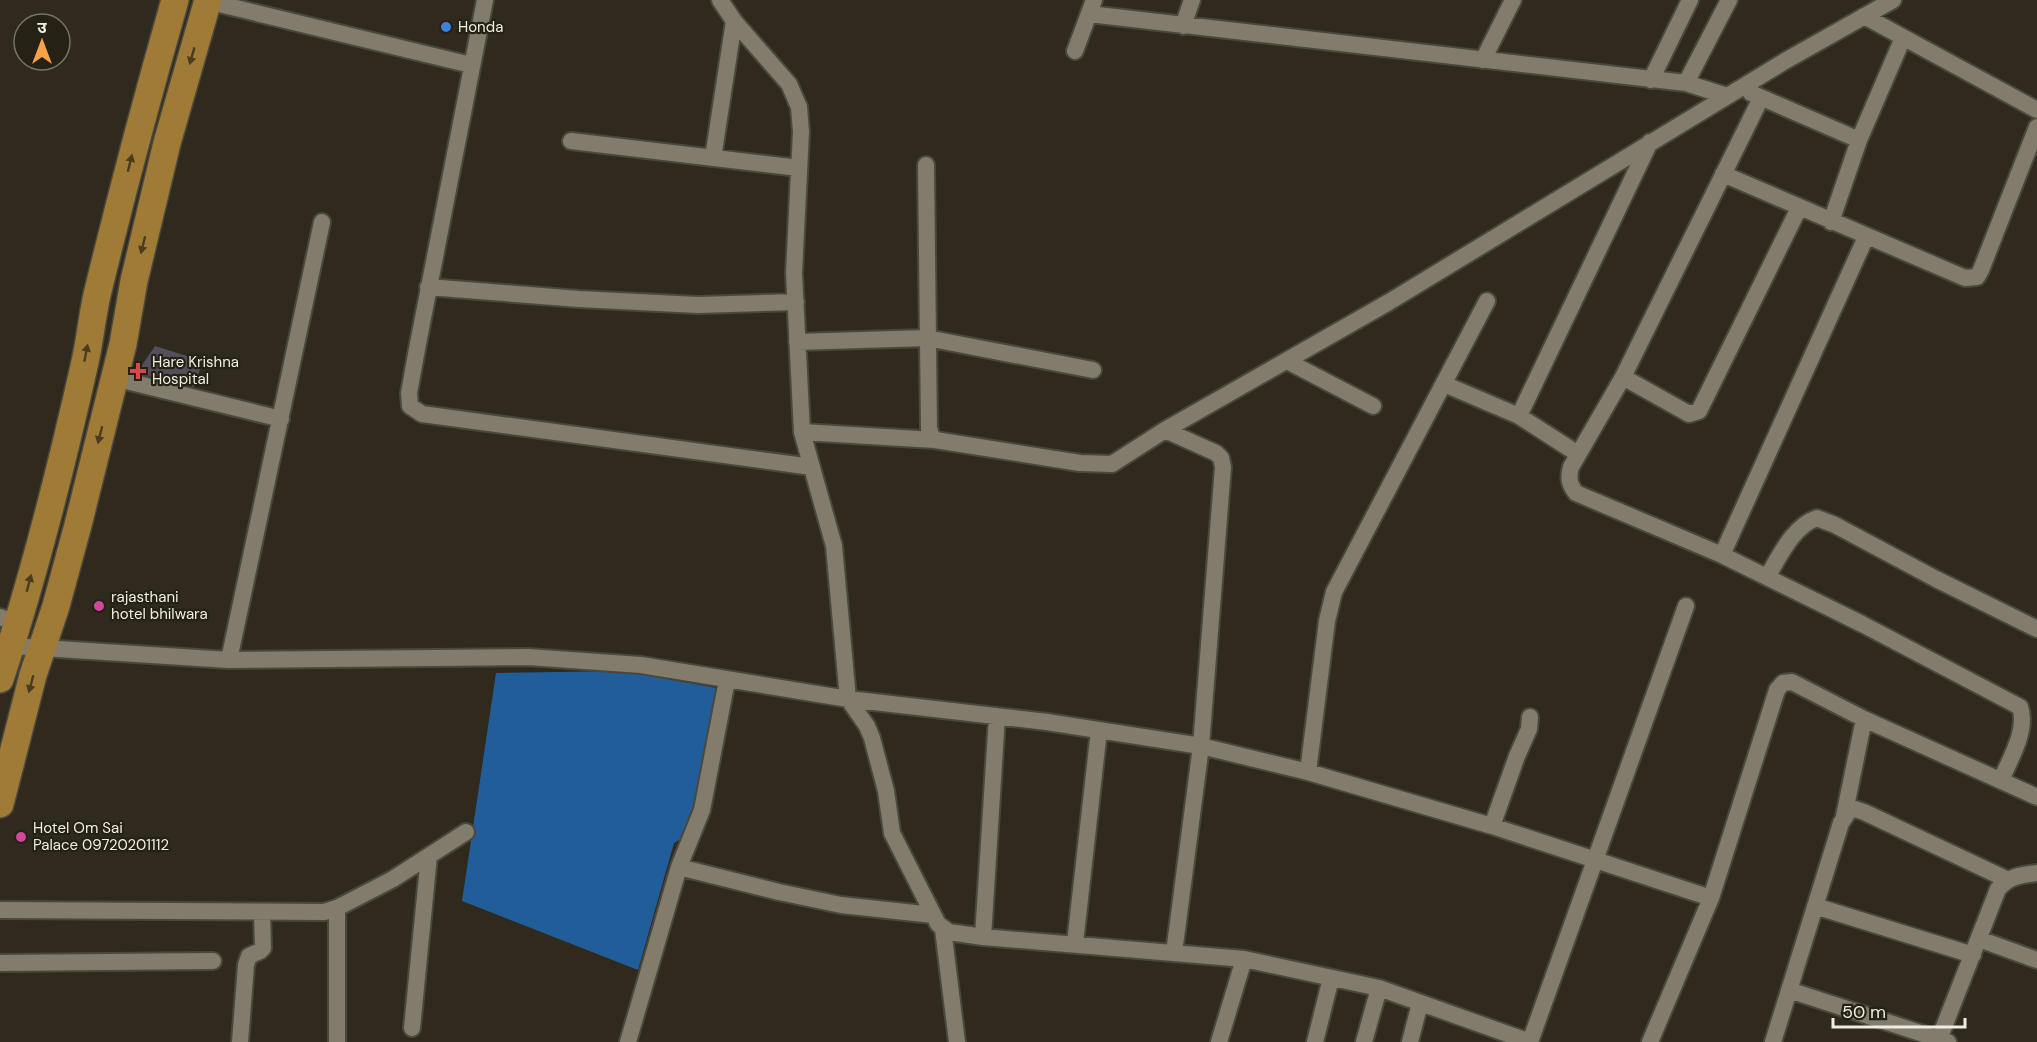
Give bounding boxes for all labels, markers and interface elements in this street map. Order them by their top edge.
north arrow [12,12,72,72]
text: उ [37,17,47,38]
place label: Honda [458,17,503,37]
marker: Honda [439,20,453,34]
one-way arrow [187,47,196,65]
one-way arrow [125,154,135,172]
one-way arrow [137,236,147,254]
one-way arrow [82,344,91,363]
place label: Hare Krishna Hospital [152,352,239,389]
marker: Hare Krishna Hospital [129,362,147,380]
one-way arrow [94,426,104,444]
one-way arrow [25,574,34,592]
place label: rajasthani hotel bhilwara [111,587,208,624]
marker: rajasthani hotel bhilwara [92,599,106,613]
one-way arrow [26,675,35,693]
place label: Hotel Om Sai Palace 09720201112 [33,818,169,855]
marker: Hotel Om Sai Palace 09720201112 [14,830,28,844]
scale bar [1833,991,1965,1029]
text: 50 m [1842,1000,1886,1024]

